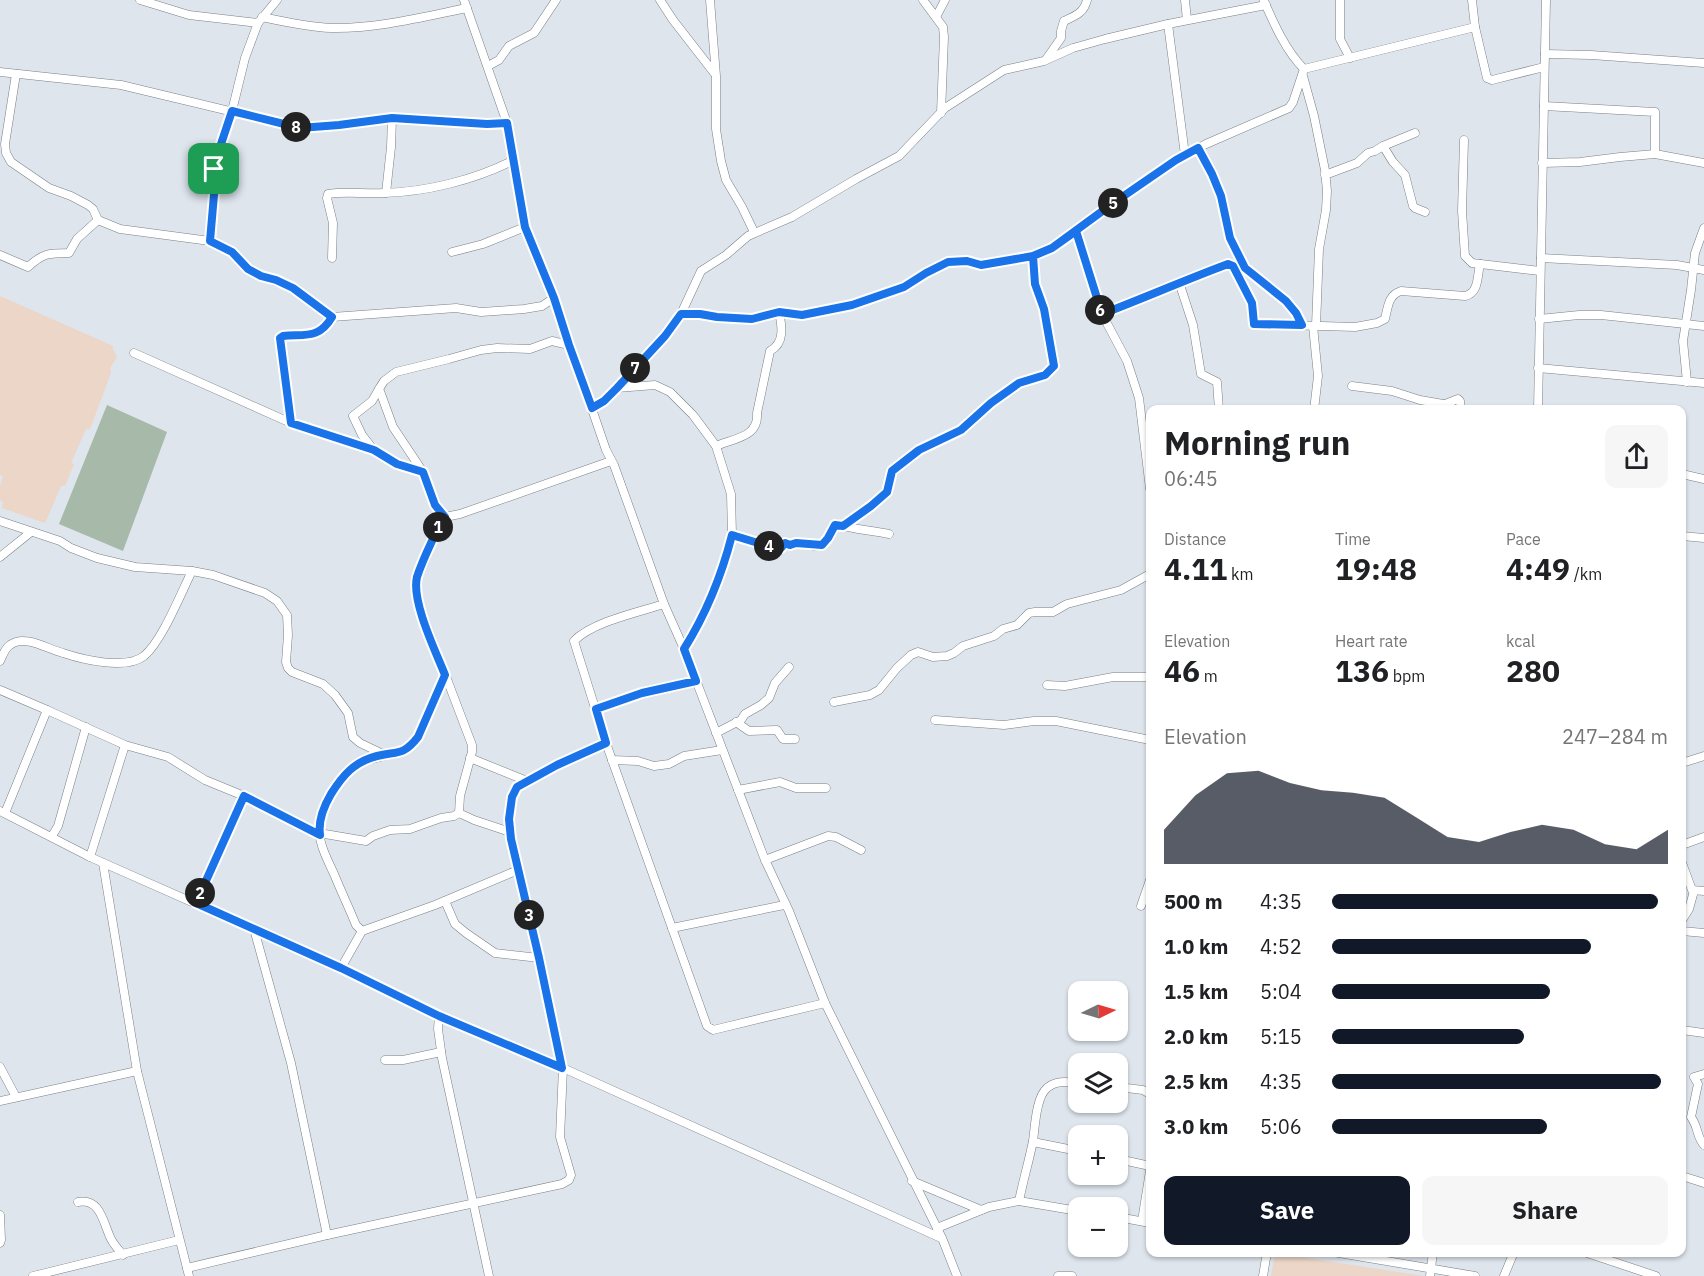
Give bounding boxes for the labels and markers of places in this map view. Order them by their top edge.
pin: 8 [281,112,311,142]
pin [188,143,239,194]
pin: 5 [1098,188,1128,218]
pin: 6 [1085,295,1115,325]
pin: 7 [620,353,650,383]
pin: 1 [423,512,453,542]
pin: 4 [754,531,784,561]
pin: 2 [185,878,215,908]
pin: 3 [514,900,544,930]

